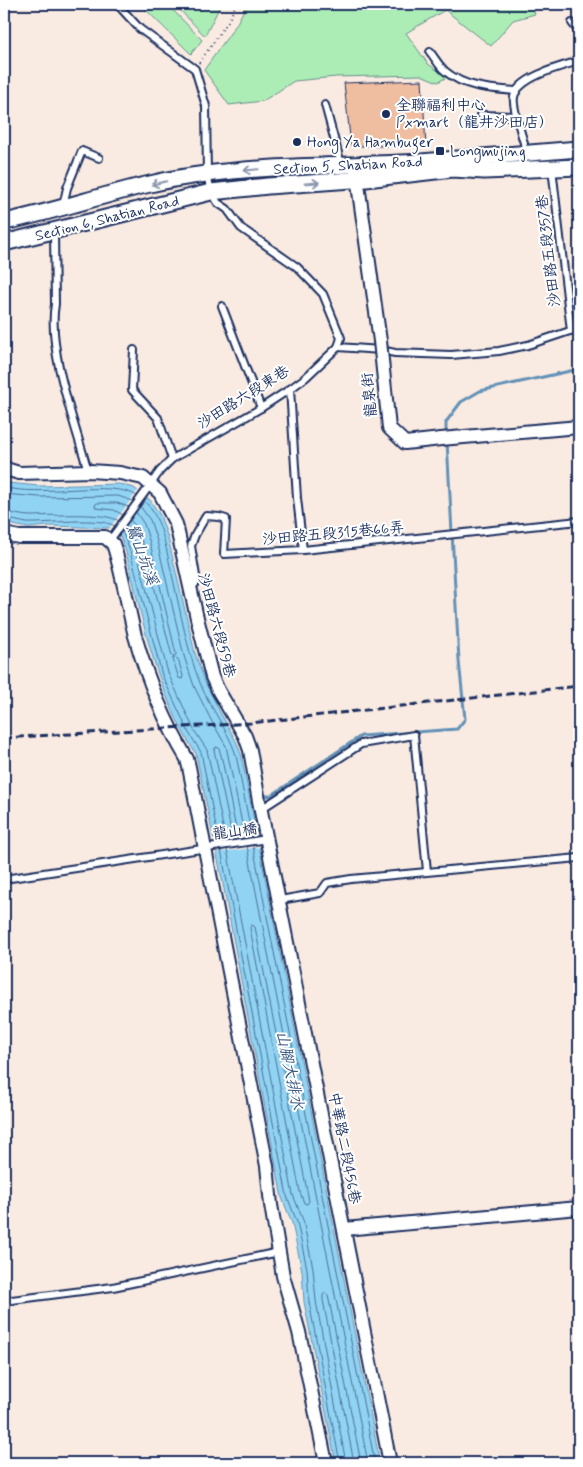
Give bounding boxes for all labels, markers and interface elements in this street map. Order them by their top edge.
place label: 全聯福利中心 Pxmart（龍井沙田店） [396,96,554,133]
marker: 全聯福利中心 Pxmart（龍井沙田店） [380,108,392,120]
place label: Hong Ya Hambuger [307,133,433,154]
marker: Hong Ya Hambuger [291,136,303,148]
place label: Longmujing [450,142,526,163]
marker: Longmujing [434,145,446,157]
street label: Section 5, Shatian Road [273,152,423,180]
one-way arrow [243,165,259,174]
one-way arrow [303,178,319,187]
one-way arrow [151,179,167,188]
street label: Section 6, Shatian Road [33,191,181,247]
street label: 沙田路五段357巷 [532,194,566,308]
street label: 沙田路六段東巷 [194,362,293,434]
street label: 龍泉街 [358,371,382,418]
street label: 沙田路五段315巷66弄 [261,518,405,550]
water label: 鷺山坑溪 [121,521,163,589]
street label: 沙田路六段59巷 [192,571,240,680]
street label: 龍山橋 [211,819,259,845]
water label: 山腳大排水 [271,1029,308,1113]
street label: 中華路二段456巷 [323,1090,365,1206]

